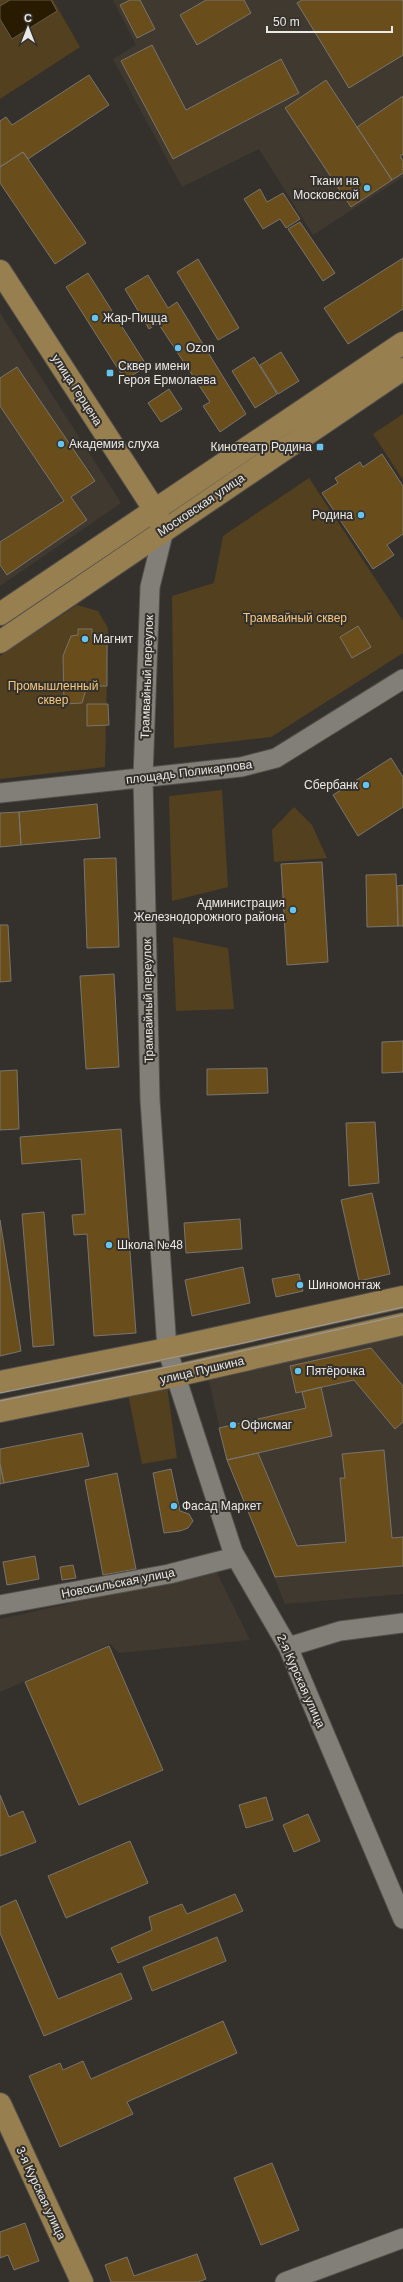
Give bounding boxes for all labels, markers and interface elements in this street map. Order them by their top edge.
north arrow [8,8,48,48]
scale bar [267,8,392,34]
text: С [24,12,32,24]
text: 50 m [273,15,300,29]
place label: Ткани на Московской [293,174,359,202]
marker: Ткани на Московской [362,183,372,193]
place label: Жар-Пицца [103,311,168,325]
marker: Жар-Пицца [90,313,100,323]
place label: Ozon [186,341,215,355]
marker: Ozon [173,343,183,353]
street label: улица Герцена [49,352,105,429]
place label: Сквер имени Героя Ермолаева [118,359,216,387]
marker: Сквер имени Героя Ермолаева [105,368,115,378]
place label: Академия слуха [69,437,160,451]
marker: Академия слуха [56,439,66,449]
place label: Кинотеатр Родина [210,440,312,454]
marker: Кинотеатр Родина [315,442,325,452]
street label: Московская улица [155,470,248,539]
place label: Родина [312,508,353,522]
marker: Родина [356,510,366,520]
park label: Трамвайный сквер [243,611,347,625]
street label: Трамвайный переулок [138,614,156,739]
place label: Магнит [93,632,134,646]
marker: Магнит [80,634,90,644]
park label: Промышленный сквер [8,679,98,707]
street label: площадь Поликарпова [125,757,253,787]
place label: Сбербанк [304,778,359,792]
marker: Сбербанк [361,780,371,790]
place label: Администрация Железнодорожного района [133,896,285,924]
marker: Администрация Железнодорожного района [288,905,298,915]
street label: Трамвайный переулок [140,938,156,1063]
place label: Школа №48 [117,1238,183,1252]
marker: Школа №48 [104,1240,114,1250]
place label: Шиномонтаж [308,1278,381,1292]
marker: Шиномонтаж [295,1280,305,1290]
street label: улица Пушкина [159,1353,246,1386]
place label: Пятёрочка [306,1364,365,1378]
marker: Пятёрочка [293,1366,303,1376]
place label: Офисмаг [241,1418,293,1432]
marker: Офисмаг [228,1420,238,1430]
place label: Фасад Маркет [182,1499,262,1513]
marker: Фасад Маркет [169,1501,179,1511]
street label: Новосильская улица [60,1565,176,1601]
street label: 2-я Курская улица [274,1632,328,1730]
street label: 3-я Курская улица [13,2144,69,2242]

